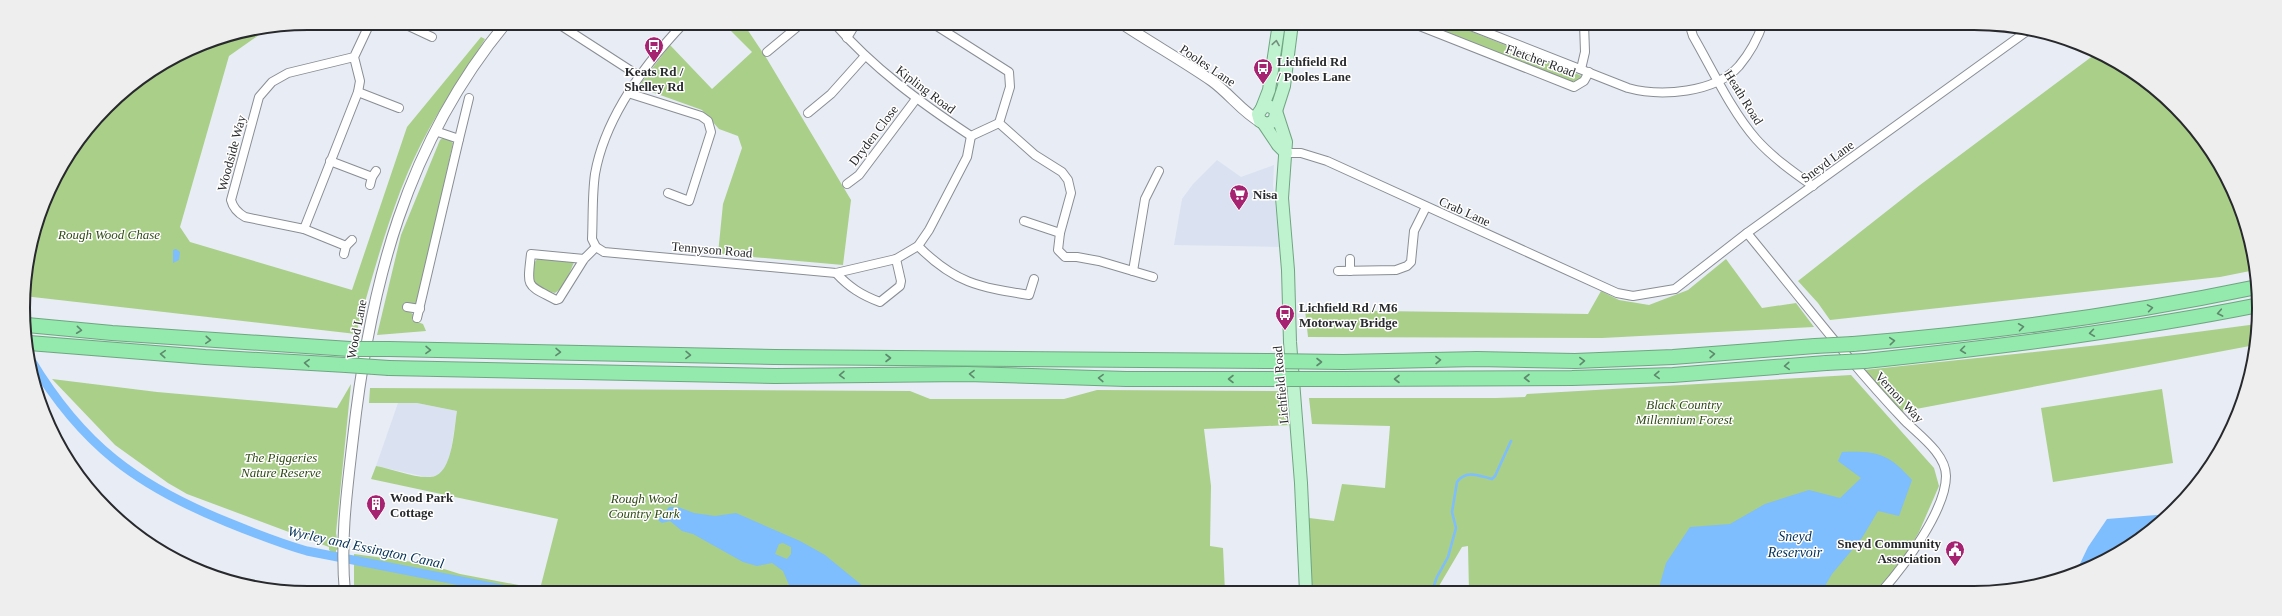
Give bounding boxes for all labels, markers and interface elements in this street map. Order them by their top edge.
bus stop icon: Keats Rd / Shelley Rd [643,35,665,63]
one-way arrow [1271,40,1280,46]
street label: Pooles Lane [1177,41,1239,90]
street label: Fletcher Road [1504,41,1578,80]
place label: Lichfield Rd / Pooles Lane [1276,54,1351,84]
bus stop icon: Lichfield Rd / Pooles Lane [1252,57,1274,85]
street label: Kipling Road [893,62,959,117]
place label: Keats Rd / Shelley Rd [624,64,685,94]
street label: Heath Road [1721,67,1767,128]
street label: Dryden Close [846,102,901,169]
street label: Woodside Way [214,113,249,193]
street label: Sneyd Lane [1798,137,1857,186]
supermarket icon: Nisa [1228,183,1250,211]
place label: Nisa [1253,187,1278,202]
street label: Crab Lane [1437,194,1493,229]
park label: Rough Wood Chase [57,227,160,242]
street label: Tennyson Road [671,238,753,261]
street label: Wood Lane [343,298,370,360]
place label: Lichfield Rd / M6 Motorway Bridge [1299,300,1398,330]
bus stop icon: Lichfield Rd / M6 Motorway Bridge [1274,303,1296,331]
one-way arrow [2147,304,2153,313]
one-way arrow [2217,308,2224,317]
one-way arrow [2018,323,2024,332]
one-way arrow [76,325,82,334]
one-way arrow [2089,328,2095,337]
one-way arrow [205,336,211,344]
one-way arrow [1889,336,1895,345]
street label: Lichfield Road [1270,345,1291,425]
one-way arrow [1960,345,1966,354]
one-way arrow [425,346,431,354]
one-way arrow [555,348,561,356]
one-way arrow [160,350,166,359]
one-way arrow [1709,350,1715,359]
one-way arrow [685,351,691,359]
one-way arrow [885,354,891,362]
one-way arrow [1435,356,1441,364]
one-way arrow [1579,356,1585,365]
one-way arrow [1316,358,1322,366]
one-way arrow [304,359,310,368]
one-way arrow [1784,362,1790,371]
street label: Vernon Way [1872,369,1927,426]
one-way arrow [968,370,974,378]
one-way arrow [839,371,845,379]
one-way arrow [1654,371,1660,380]
one-way arrow [1098,374,1104,383]
one-way arrow [1524,374,1530,382]
one-way arrow [1228,375,1234,383]
one-way arrow [1394,375,1400,383]
park label: Black Country Millennium Forest [1635,397,1733,427]
park label: The Piggeries Nature Reserve [240,450,321,480]
place label: Wood Park Cottage [390,490,454,520]
park label: Rough Wood Country Park [608,491,680,521]
building icon: Wood Park Cottage [365,493,387,521]
water label: Wyrley and Essington Canal [286,524,445,571]
water label: Sneyd Reservoir [1767,529,1823,560]
place label: Sneyd Community Association [1837,536,1942,566]
public building icon: Sneyd Community Association [1944,539,1966,567]

